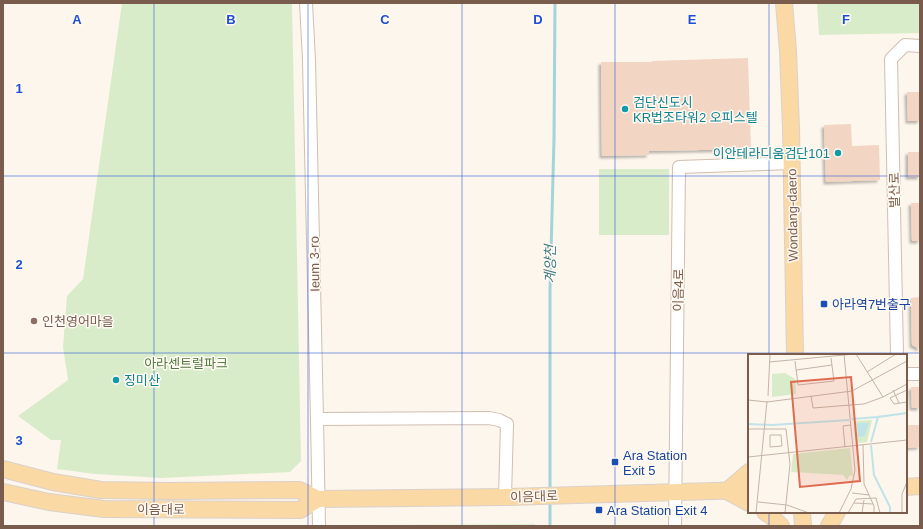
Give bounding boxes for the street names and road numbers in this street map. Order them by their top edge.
street label: Wondang-daero [784,168,801,262]
street label: 발산로 [887,172,902,208]
street label: Ieum 3-ro [307,236,322,292]
street label: 이음4로 [671,268,686,312]
street label: 이음대로 [510,488,558,505]
street label: 이음대로 [137,502,185,517]

